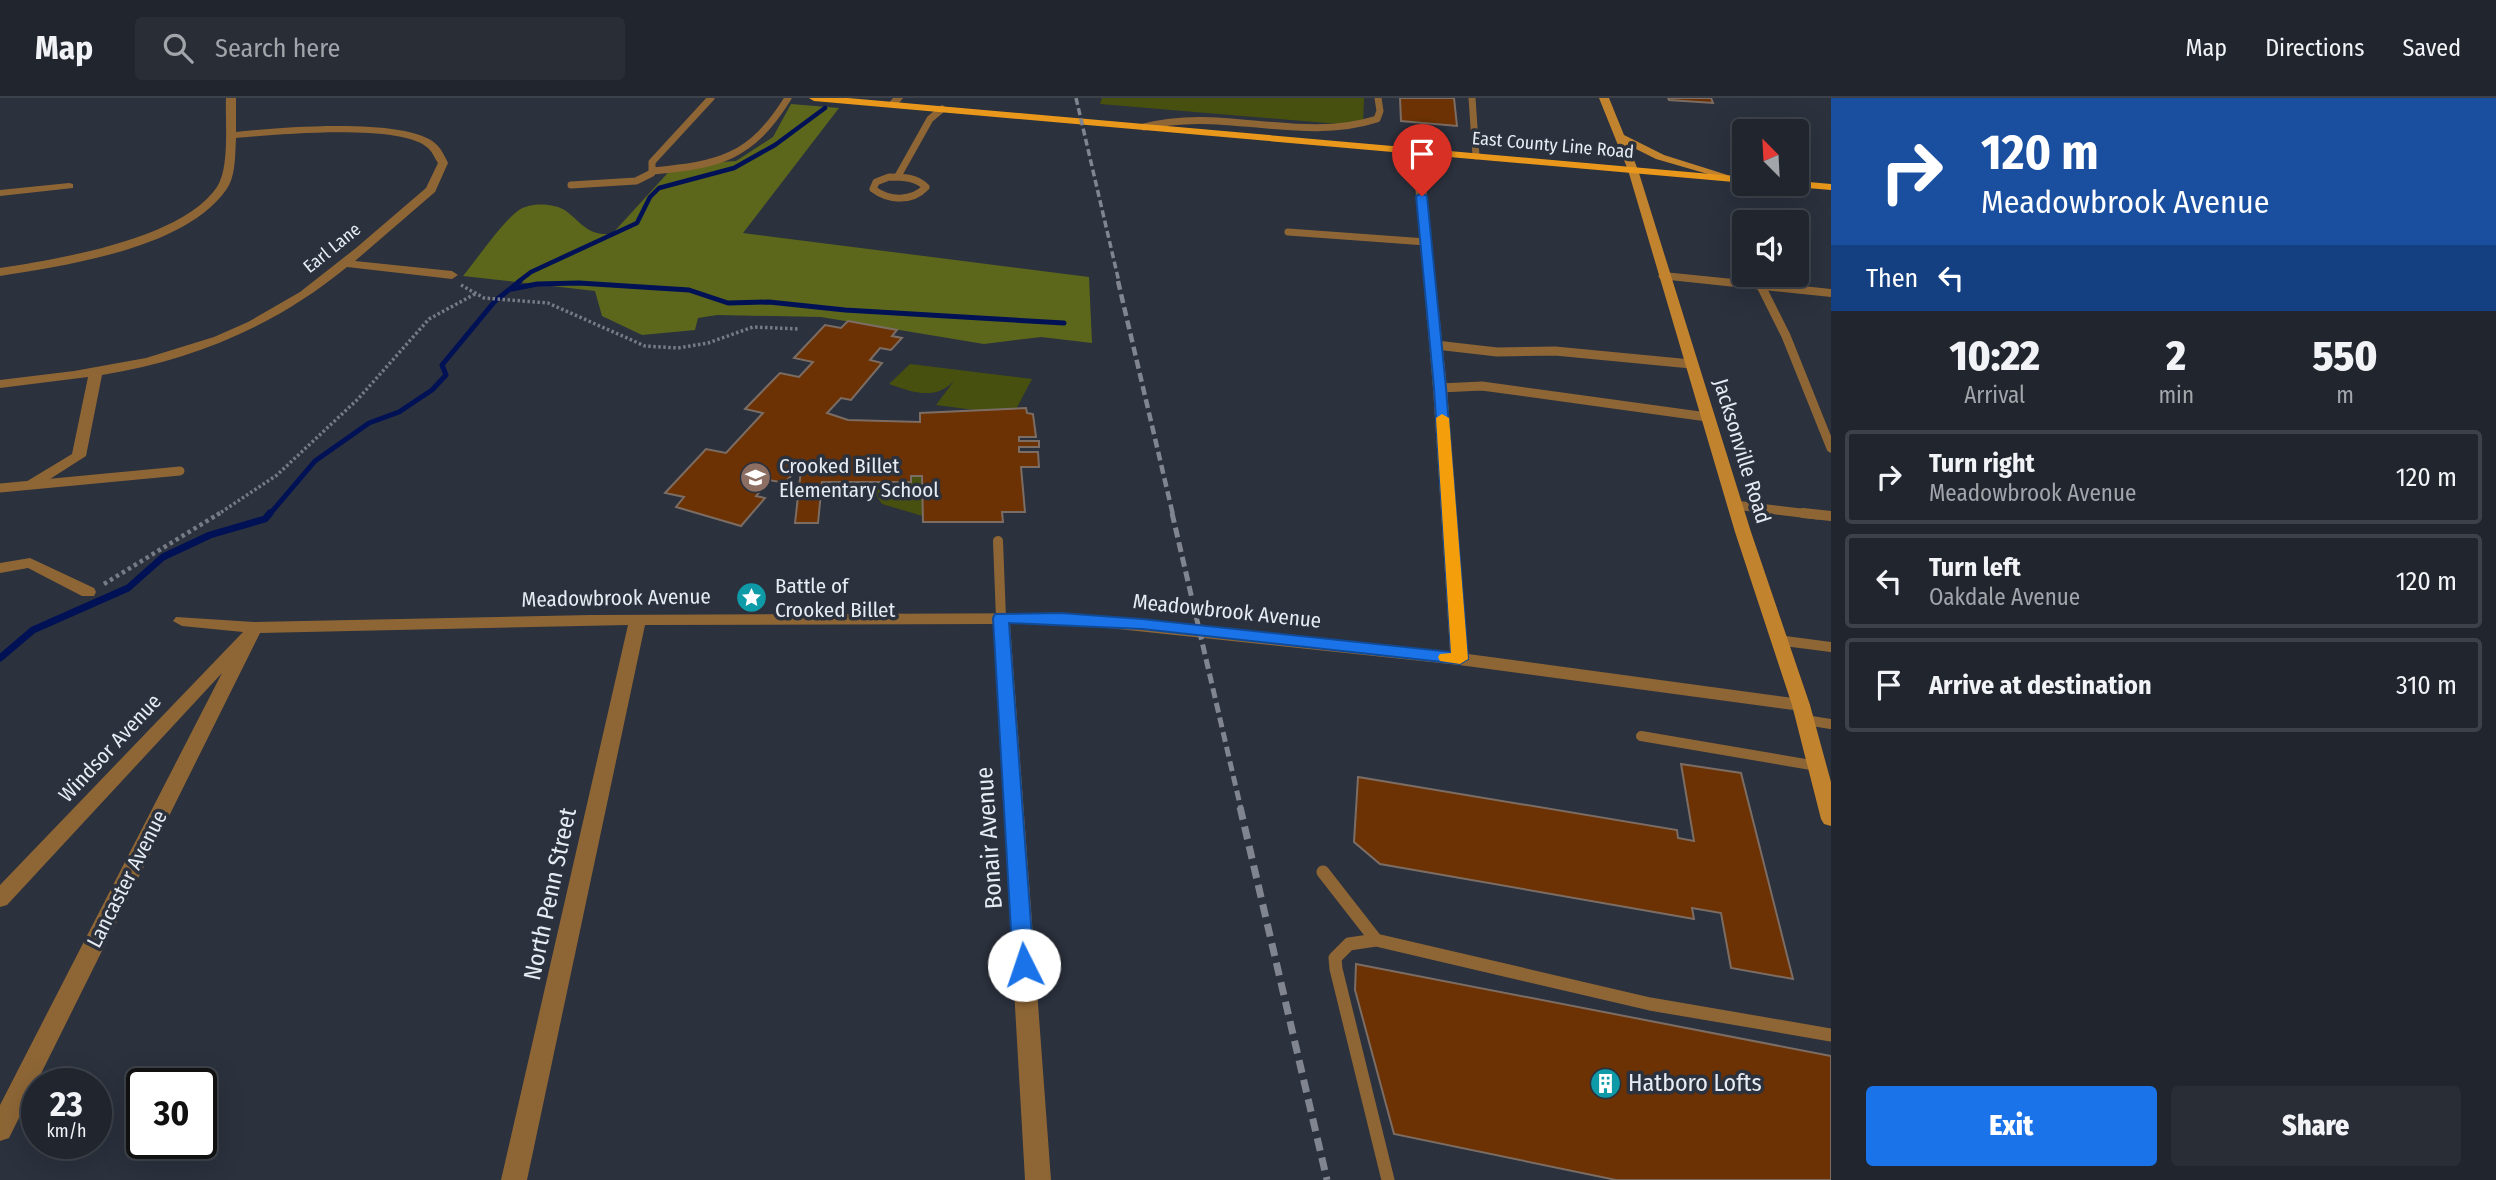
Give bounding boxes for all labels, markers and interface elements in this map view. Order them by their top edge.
search box [135,17,625,80]
text: Map [35,28,93,68]
icon: search [159,29,197,67]
text: Search here [215,33,340,64]
text: Map [2186,34,2227,62]
text: Directions [2265,34,2364,62]
text: Saved [2402,34,2461,62]
north arrow [1732,119,1810,196]
map controls [1732,119,1809,287]
text: 120 m [1981,123,2099,182]
pin [1392,124,1452,196]
icon: right [1866,126,1957,217]
street label: East County Line Road [1471,127,1635,163]
icon: arrive [1403,135,1441,173]
text: Meadowbrook Avenue [1981,183,2269,221]
button: sound [1732,210,1809,287]
street label: Earl Lane [299,218,365,278]
icon: left [1932,259,1970,297]
text: Then [1866,263,1918,294]
text: 10:22 [1949,331,2040,381]
text: 2 [2166,331,2186,381]
text: 550 [2312,331,2378,381]
street label: Jacksonville Road [1708,375,1776,527]
text: Arrival [1964,381,2025,409]
text: min [2158,381,2194,409]
text: m [2336,381,2354,409]
text: Turn right [1929,448,2035,479]
place label: Crooked Billet Elementary School [779,453,939,503]
icon: right [1870,458,1908,496]
school or university icon: Crooked Billet Elementary School [739,461,773,495]
text: 120 m [2396,462,2457,493]
text: Meadowbrook Avenue [1929,479,2136,507]
text: Turn left [1929,552,2021,583]
icon: left [1870,562,1908,600]
text: 120 m [2396,566,2457,597]
place label: Battle of Crooked Billet [775,573,895,623]
place icon: Battle of Crooked Billet [735,581,769,615]
street label: Meadowbrook Avenue [521,583,711,613]
text: Oakdale Avenue [1929,583,2080,611]
street label: Meadowbrook Avenue [1132,588,1322,634]
icon: arrive [1870,666,1908,704]
text: Arrive at destination [1929,670,2152,701]
text: 310 m [2396,670,2457,701]
street label: Windsor Avenue [53,688,167,808]
street label: Bonair Avenue [970,766,1008,910]
street label: North Penn Street [518,805,582,983]
street label: Lancaster Avenue [81,806,173,952]
position arrow [987,928,1061,1002]
building icon: Hatboro Lofts [1588,1066,1622,1100]
speed limit sign: 30 [126,1068,217,1159]
place label: Hatboro Lofts [1628,1069,1762,1097]
text: 23 [50,1083,83,1125]
button: Exit [1866,1086,2157,1166]
button: Share [2171,1086,2461,1166]
text: km/h [46,1120,87,1142]

